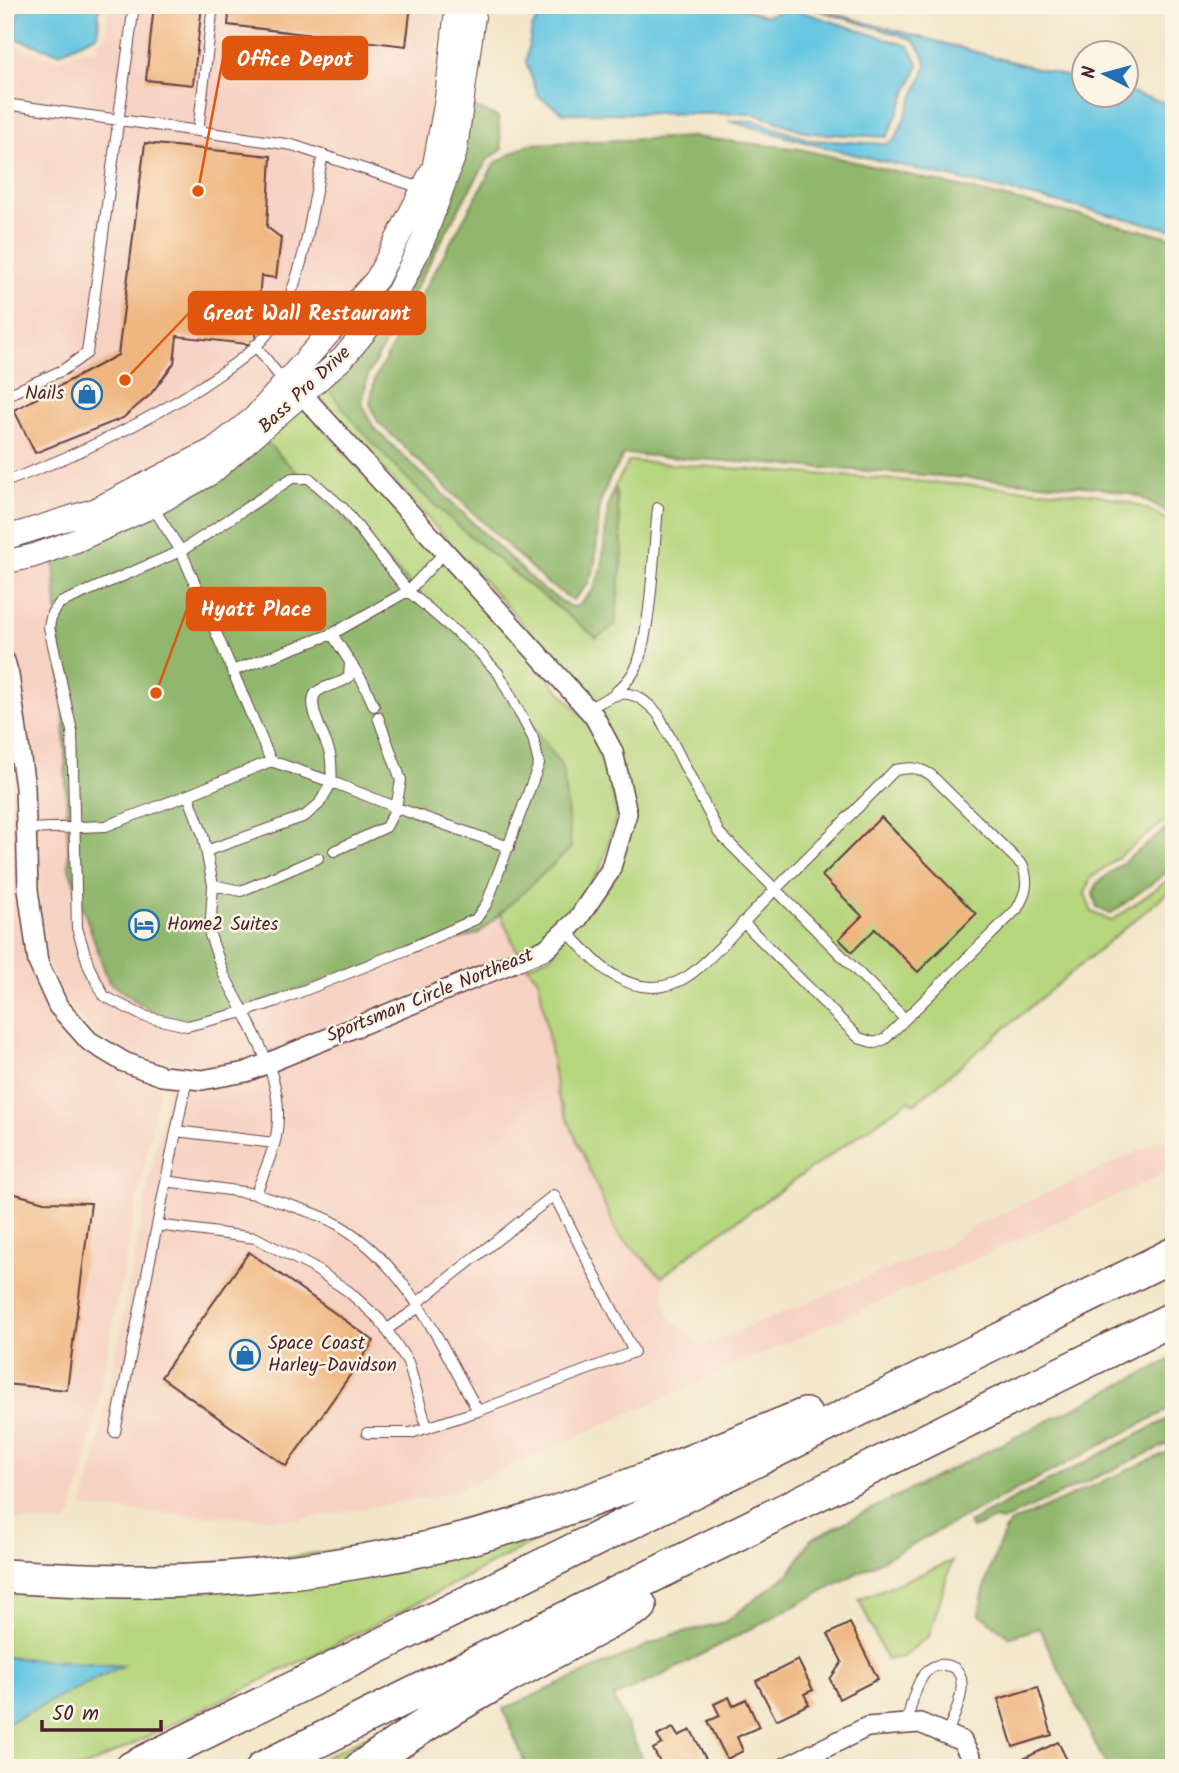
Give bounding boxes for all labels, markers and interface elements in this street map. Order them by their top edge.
callout: Office Depot [223,37,367,79]
north arrow [1070,38,1140,108]
text: Office Depot [237,44,354,77]
text: N [1075,65,1106,80]
callout: Great Wall Restaurant [189,292,425,334]
text: Great Wall Restaurant [203,298,411,331]
street label: Bass Pro Drive [252,339,358,441]
shop icon: Nails [70,377,104,411]
place label: Nails [25,379,64,409]
callout: Hyatt Place [187,588,325,630]
text: Hyatt Place [201,594,311,627]
hotel icon: Home2 Suites [127,908,161,942]
place label: Home2 Suites [167,910,278,940]
street label: Sportsman Circle Northeast [322,940,539,1051]
place label: Space Coast Harley-Davidson [268,1329,397,1381]
shop icon: Space Coast Harley-Davidson [228,1338,262,1372]
scale bar [42,1689,161,1733]
text: 50 m [52,1698,99,1731]

